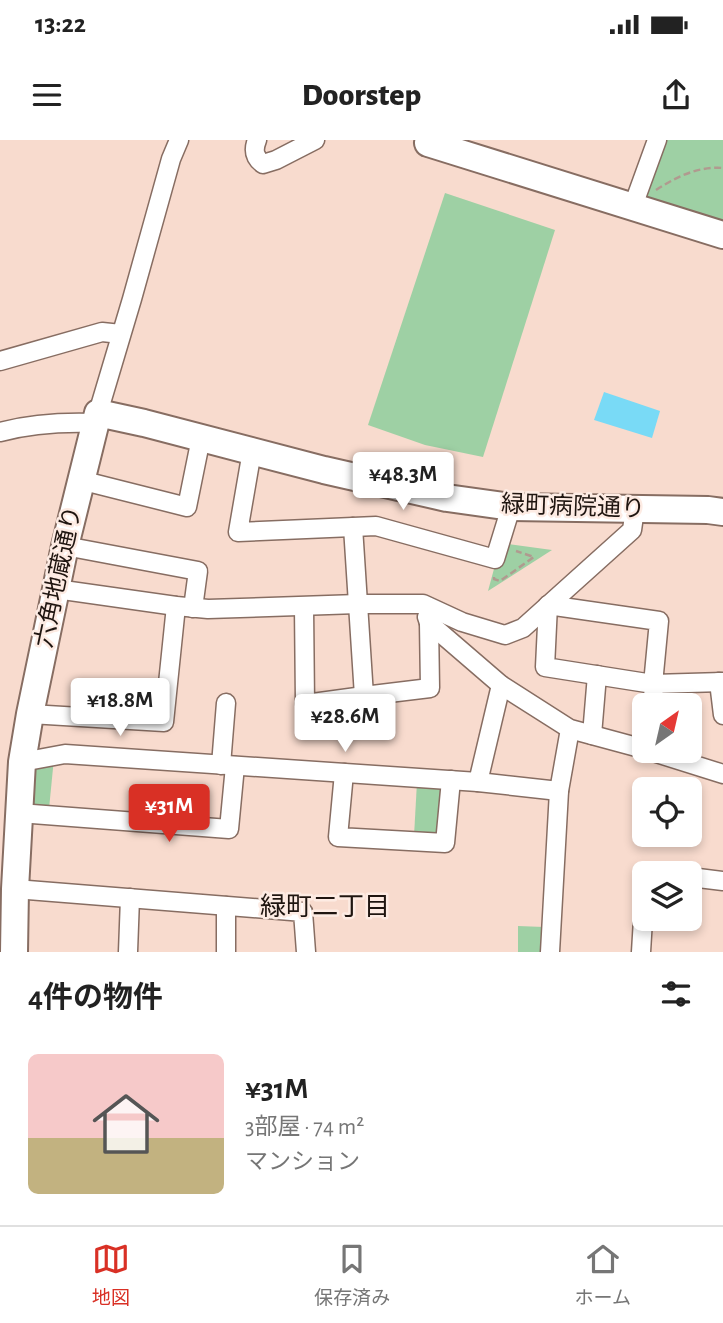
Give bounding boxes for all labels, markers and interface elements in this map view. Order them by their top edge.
text: 13:22 [35,11,86,37]
icon: menu [28,76,66,114]
icon: share [657,76,695,114]
text: Doorstep [302,79,421,111]
pin: ¥48.3M [346,452,460,512]
text: ¥48.3M [369,463,437,486]
street label: 緑町病院通り [501,490,645,522]
street label: 六角地蔵通り [30,504,86,650]
pin: ¥18.8M [63,678,177,738]
text: ¥18.8M [87,689,153,712]
north arrow [632,693,702,763]
map controls [632,693,702,931]
pin: ¥28.6M [288,694,402,754]
text: ¥28.6M [311,705,379,728]
button: locate [632,777,702,847]
pin: ¥31M [128,784,210,844]
text: ¥31M [145,795,193,818]
button: layers [632,861,702,931]
district label: 緑町二丁目 [260,893,390,920]
icon: filters [657,975,695,1013]
text: 4件の物件 [28,983,163,1013]
text: ¥31M [245,1074,308,1104]
icon: home [84,1082,168,1166]
text: 3部屋 · 74 m² [245,1116,364,1139]
text: マンション [245,1151,360,1174]
tab: 地図 [92,1240,130,1310]
tab: 保存済み [314,1240,390,1310]
tab: ホーム [574,1240,631,1310]

